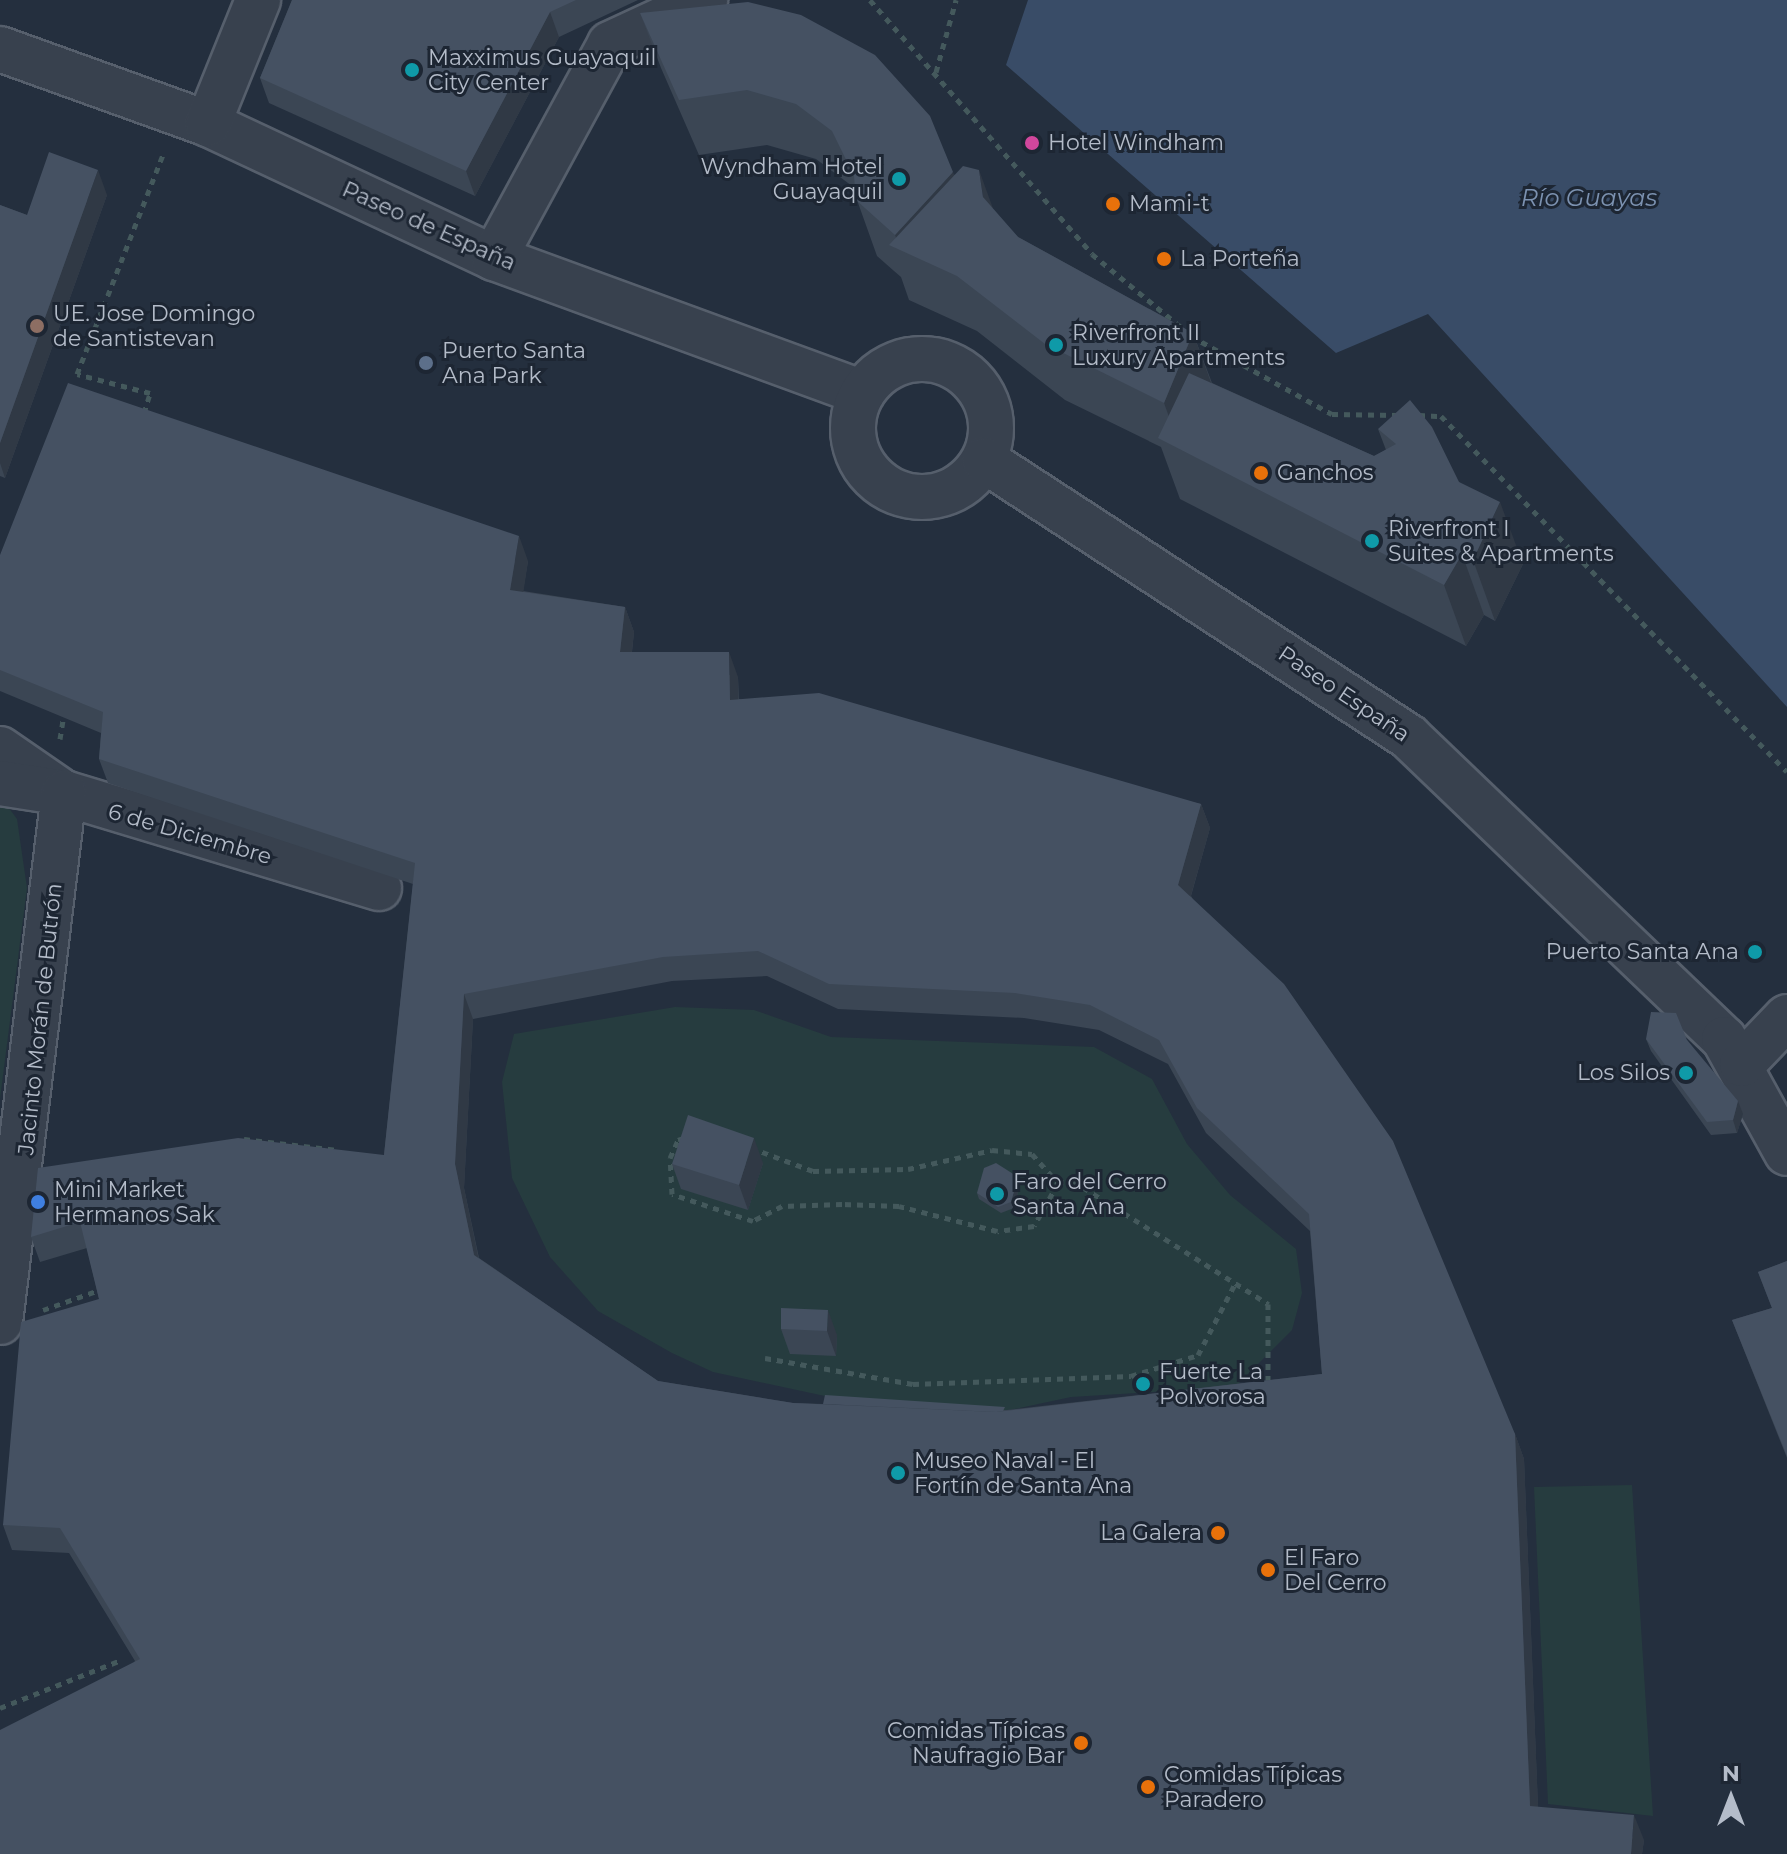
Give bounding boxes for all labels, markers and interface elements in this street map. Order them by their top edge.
place label: Maxximus Guayaquil City Center [428,44,656,96]
marker: Maxximus Guayaquil City Center [403,61,421,79]
place label: Hotel Windham [1048,130,1224,156]
marker: Hotel Windham [1023,134,1041,152]
place label: Wyndham Hotel Guayaquil [700,153,883,204]
marker: Wyndham Hotel Guayaquil [890,170,908,188]
street label: Paseo de España [338,176,520,276]
water label: Río Guayas [1521,184,1657,212]
place label: Mami-t [1129,191,1210,217]
marker: Mami-t [1104,195,1122,213]
place label: La Porteña [1180,246,1300,272]
marker: La Porteña [1155,250,1173,268]
place label: UE. Jose Domingo de Santistevan [53,300,255,352]
marker: UE. Jose Domingo de Santistevan [28,317,46,335]
place label: Riverfront II Luxury Apartments [1072,319,1285,370]
marker: Riverfront II Luxury Apartments [1047,336,1065,354]
place label: Puerto Santa Ana Park [442,337,586,388]
marker: Puerto Santa Ana Park [417,354,435,372]
place label: Ganchos [1277,460,1373,486]
marker: Ganchos [1252,464,1270,482]
place label: Riverfront I Suites & Apartments [1388,515,1614,566]
marker: Riverfront I Suites & Apartments [1363,532,1381,550]
street label: Paseo España [1273,640,1415,748]
street label: 6 de Diciembre [105,798,275,870]
street label: Jacinto Morán de Butrón [13,882,67,1156]
place label: Puerto Santa Ana [1546,939,1739,965]
marker: Puerto Santa Ana [1746,943,1764,961]
place label: Los Silos [1577,1060,1670,1086]
marker: Los Silos [1677,1064,1695,1082]
place label: Faro del Cerro Santa Ana [1013,1168,1167,1220]
place label: Mini Market Hermanos Sak [54,1176,215,1228]
marker: Faro del Cerro Santa Ana [988,1185,1006,1203]
marker: Mini Market Hermanos Sak [29,1193,47,1211]
place label: Fuerte La Polvorosa [1159,1358,1266,1410]
marker: Fuerte La Polvorosa [1134,1375,1152,1393]
place label: Museo Naval - El Fortín de Santa Ana [914,1447,1132,1498]
marker: Museo Naval - El Fortín de Santa Ana [889,1464,907,1482]
place label: La Galera [1100,1520,1202,1546]
marker: La Galera [1209,1524,1227,1542]
place label: El Faro Del Cerro [1284,1544,1387,1596]
marker: El Faro Del Cerro [1259,1561,1277,1579]
place label: Comidas Típicas Naufragio Bar [887,1717,1065,1768]
marker: Comidas Típicas Naufragio Bar [1072,1734,1090,1752]
north arrow [1691,1758,1771,1838]
text: N [1722,1760,1740,1787]
place label: Comidas Típicas Paradero [1164,1761,1342,1812]
marker: Comidas Típicas Paradero [1139,1778,1157,1796]

